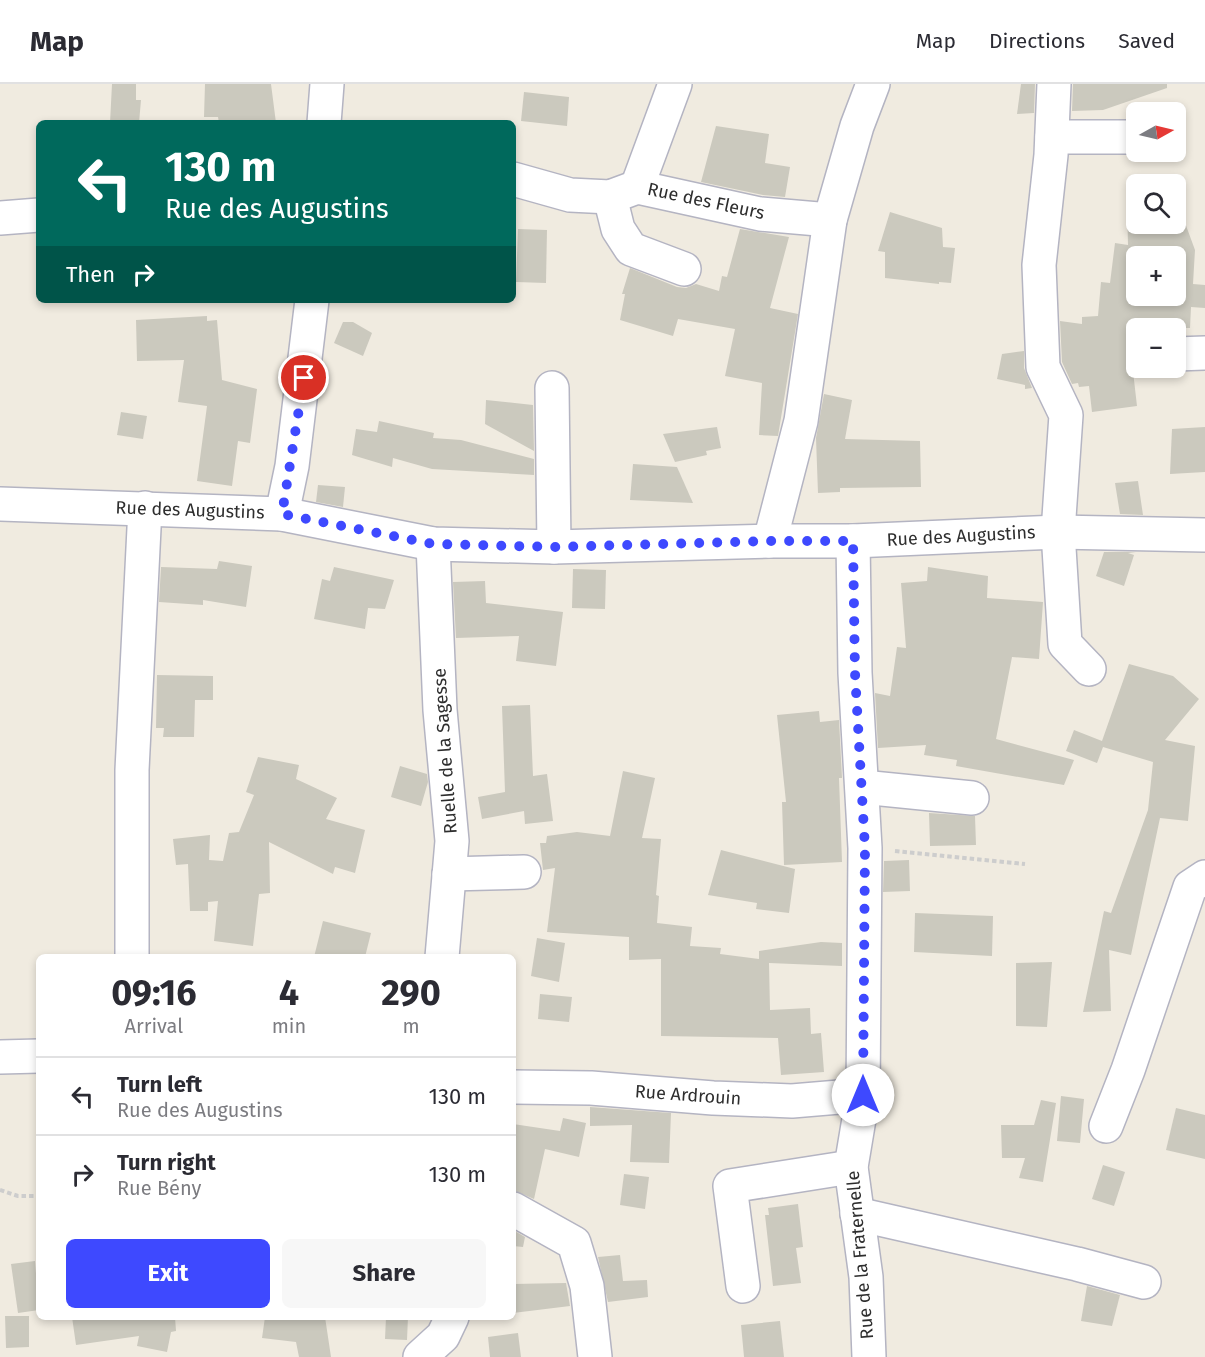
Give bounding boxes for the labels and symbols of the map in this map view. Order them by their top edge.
north arrow [1126,102,1186,162]
street label: Rue des Fleurs [646,178,766,224]
pin [278,352,329,403]
street label: Rue des Augustins [115,496,265,524]
street label: Rue des Augustins [886,521,1036,551]
street label: Ruelle de la Sagesse [428,667,462,835]
position arrow [831,1063,895,1127]
street label: Rue Ardrouin [634,1080,742,1110]
street label: Rue de la Fraternelle [842,1170,878,1340]

